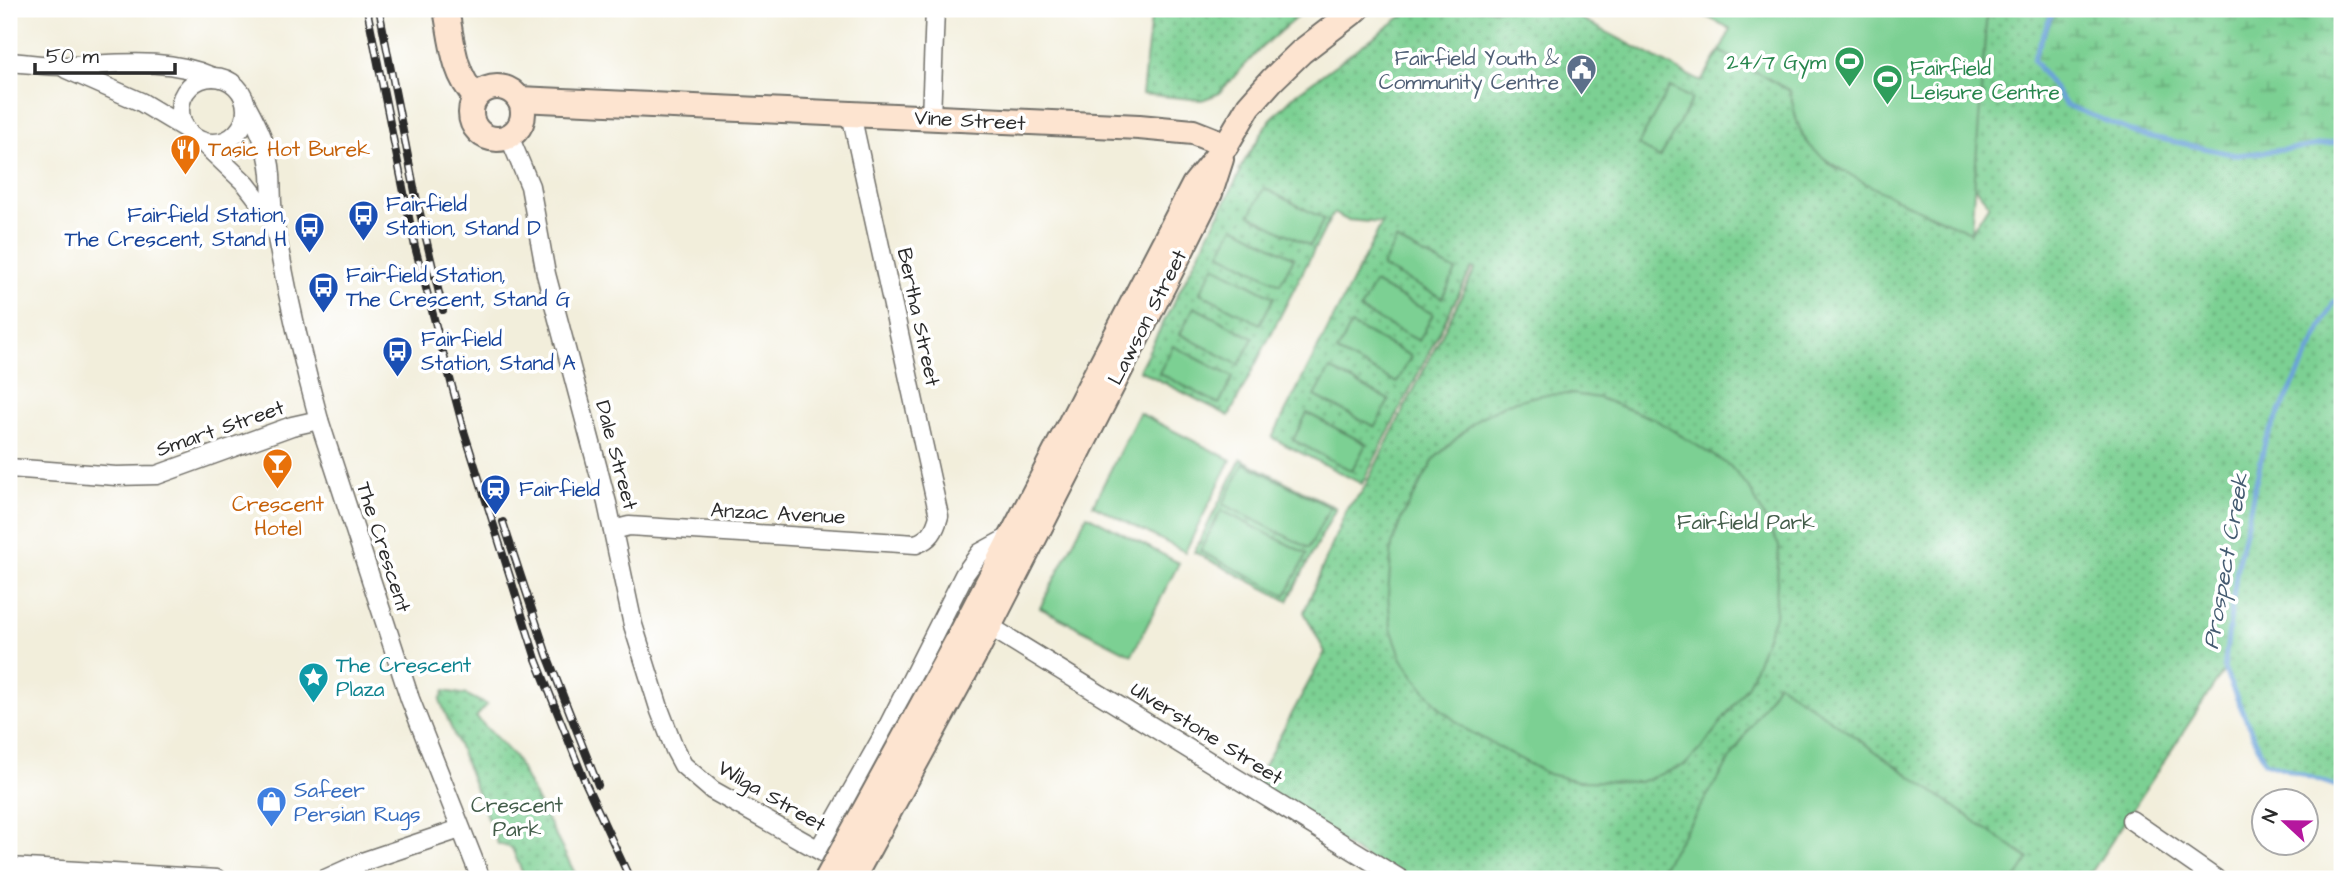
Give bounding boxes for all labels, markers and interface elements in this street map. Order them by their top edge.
scale bar [35,32,175,76]
text: 50 m [46,42,100,71]
place label: Fairfield Youth & Community Centre [1379,44,1559,99]
sports icon: 24/7 Gym [1832,45,1866,89]
place label: 24/7 Gym [1726,48,1827,79]
public building icon: Fairfield Youth & Community Centre [1565,53,1599,97]
place label: Fairfield Leisure Centre [1910,54,2060,107]
sports icon: Fairfield Leisure Centre [1870,63,1904,107]
street label: Vine Street [914,103,1027,138]
restaurant icon: Tasic Hot Burek [168,132,202,176]
place label: Tasic Hot Burek [208,135,370,164]
place label: Fairfield Station, Stand D [386,190,541,243]
bus stop icon: Fairfield Station, Stand D [346,199,380,243]
place label: Fairfield Station, The Crescent, Stand H [65,201,287,254]
bus stop icon: Fairfield Station, The Crescent, Stand H [293,210,327,254]
street label: Lawson Street [1101,244,1194,390]
street label: Bertha Street [890,245,947,389]
place label: Fairfield Station, The Crescent, Stand G [346,261,571,314]
bus stop icon: Fairfield Station, The Crescent, Stand G [306,270,340,314]
place label: Fairfield Station, Stand A [421,325,576,378]
bus stop icon: Fairfield Station, Stand A [381,334,415,378]
street label: Smart Street [152,393,289,464]
street label: Dale Street [588,397,645,514]
bar icon: Crescent Hotel [261,447,295,491]
water label: Prospect Creek [2195,470,2257,652]
station icon: Fairfield [479,472,513,516]
place label: Fairfield [519,475,600,504]
street label: The Crescent [349,478,418,616]
place label: Crescent Hotel [232,490,325,543]
street label: Anzac Avenue [710,495,846,532]
park label: Fairfield Park [1677,508,1815,537]
place label: The Crescent Plaza [336,651,472,704]
place icon: The Crescent Plaza [296,660,330,704]
street label: Ulverstone Street [1125,675,1289,792]
street label: Wilga Street [711,754,832,841]
place label: Safeer Persian Rugs [294,776,421,831]
shop icon: Safeer Persian Rugs [254,785,288,829]
north arrow [2250,786,2320,856]
park label: Crescent Park [471,791,564,844]
text: N [2256,806,2285,827]

